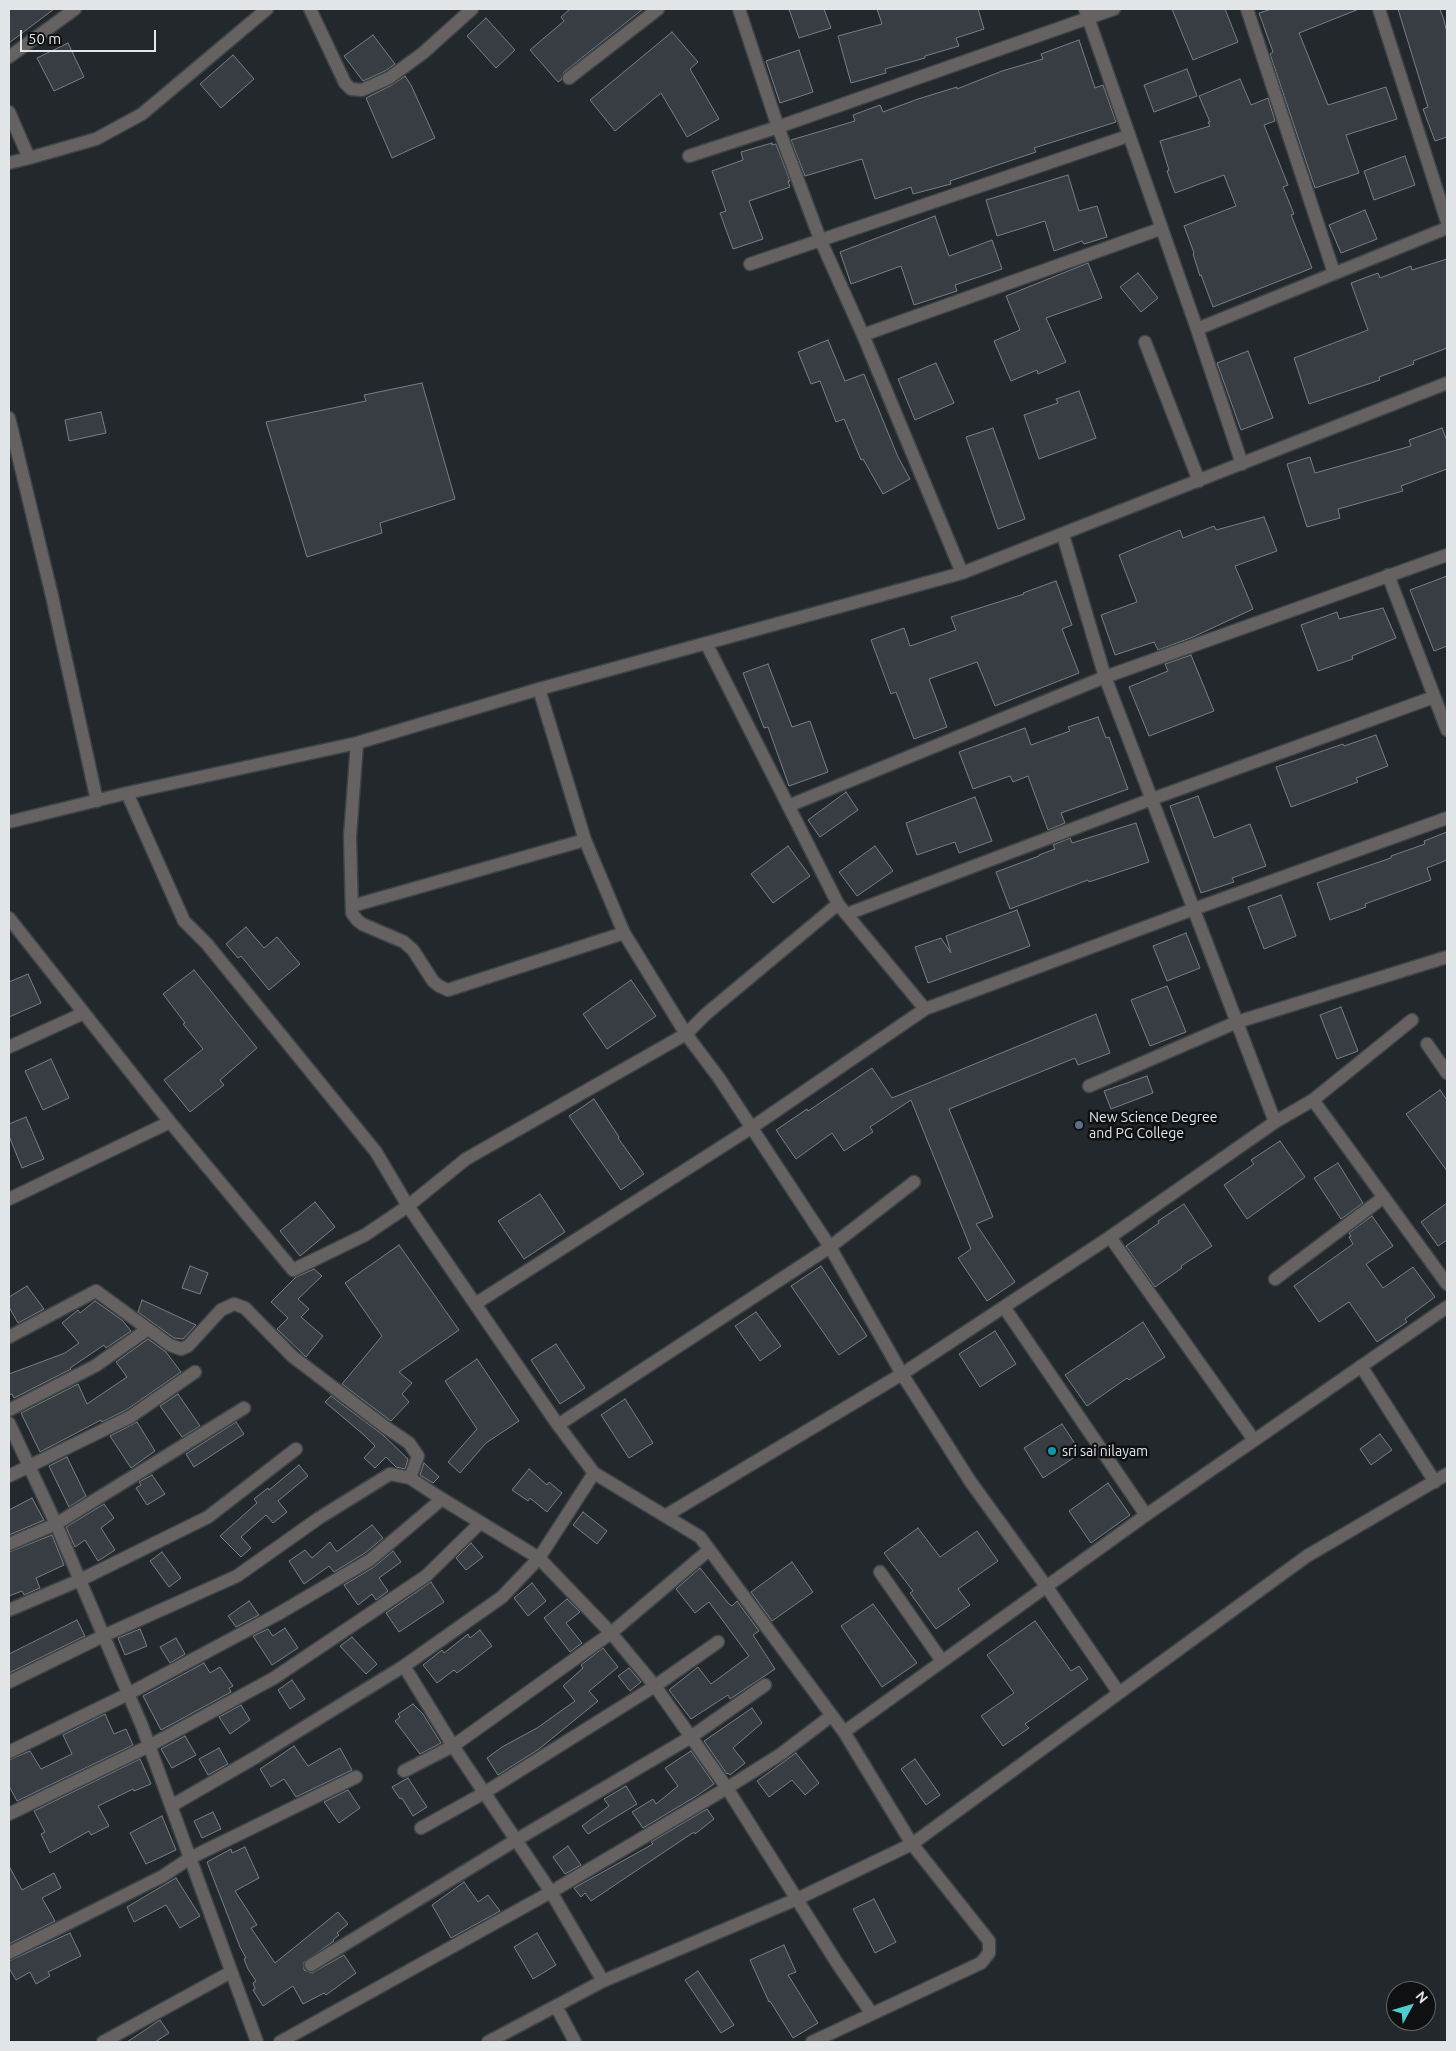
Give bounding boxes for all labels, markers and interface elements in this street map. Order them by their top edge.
scale bar [22,20,159,52]
text: 50 m [28,30,61,47]
place label: New Science Degree and PG College [1089,1109,1218,1142]
marker: New Science Degree and PG College [1073,1119,1085,1131]
place label: sri sai nilayam [1062,1443,1148,1459]
marker: sri sai nilayam [1046,1445,1058,1457]
north arrow [1386,1981,1436,2031]
text: N [1412,1988,1431,2006]

